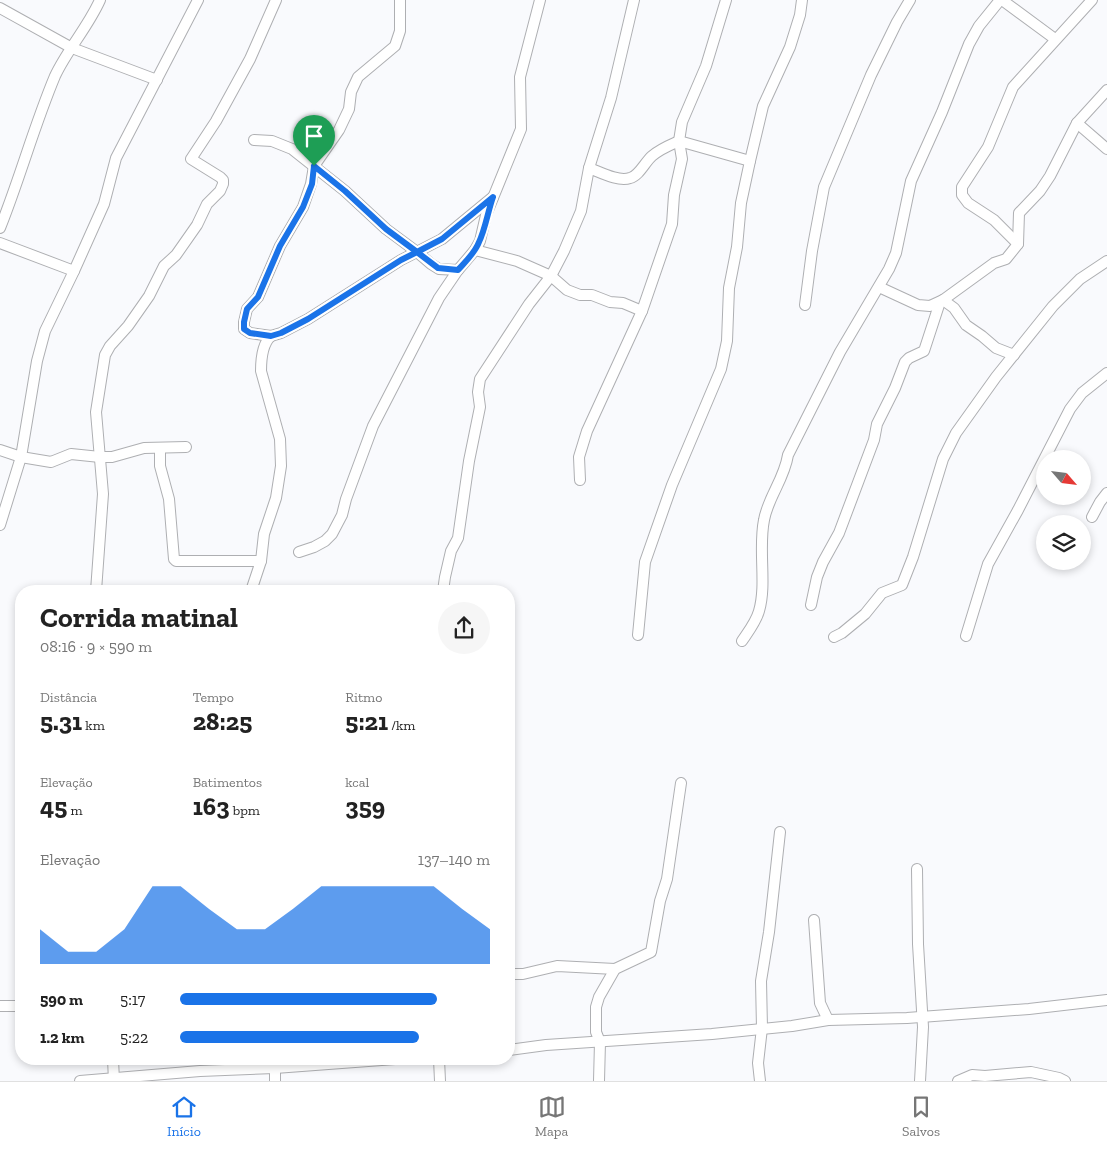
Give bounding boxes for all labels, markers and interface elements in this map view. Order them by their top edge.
pin [293,115,335,166]
icon: arrive [300,122,328,150]
north arrow [1036,450,1091,505]
map controls [1036,450,1091,570]
button: layers [1036,515,1091,570]
text: Corrida matinal [40,601,238,634]
button: share [438,602,490,654]
text: 08:16 · 9 × 590 m [40,637,152,656]
text: Distância [40,689,97,706]
text: Tempo [193,689,234,706]
text: Ritmo [345,689,382,706]
text: 5.31 [40,706,82,736]
text: 28:25 [193,706,252,736]
text: 5:21 [345,706,388,736]
text: km [82,717,105,734]
text: /km [388,717,415,734]
text: Elevação [40,774,93,791]
text: Batimentos [193,774,262,791]
text: kcal [345,774,369,791]
text: 45 [40,791,67,821]
text: 163 [193,791,229,821]
text: 359 [345,791,385,821]
text: m [67,802,83,819]
text: bpm [229,802,260,819]
text: Elevação [40,850,100,869]
text: 137–140 m [418,850,490,869]
text: 590 m [40,990,83,1009]
text: 5:17 [120,990,145,1009]
text: 1.2 km [40,1028,85,1047]
text: 5:22 [120,1028,148,1047]
tab: Início [167,1093,201,1140]
tab: Mapa [535,1093,568,1140]
tab: Salvos [902,1093,940,1140]

